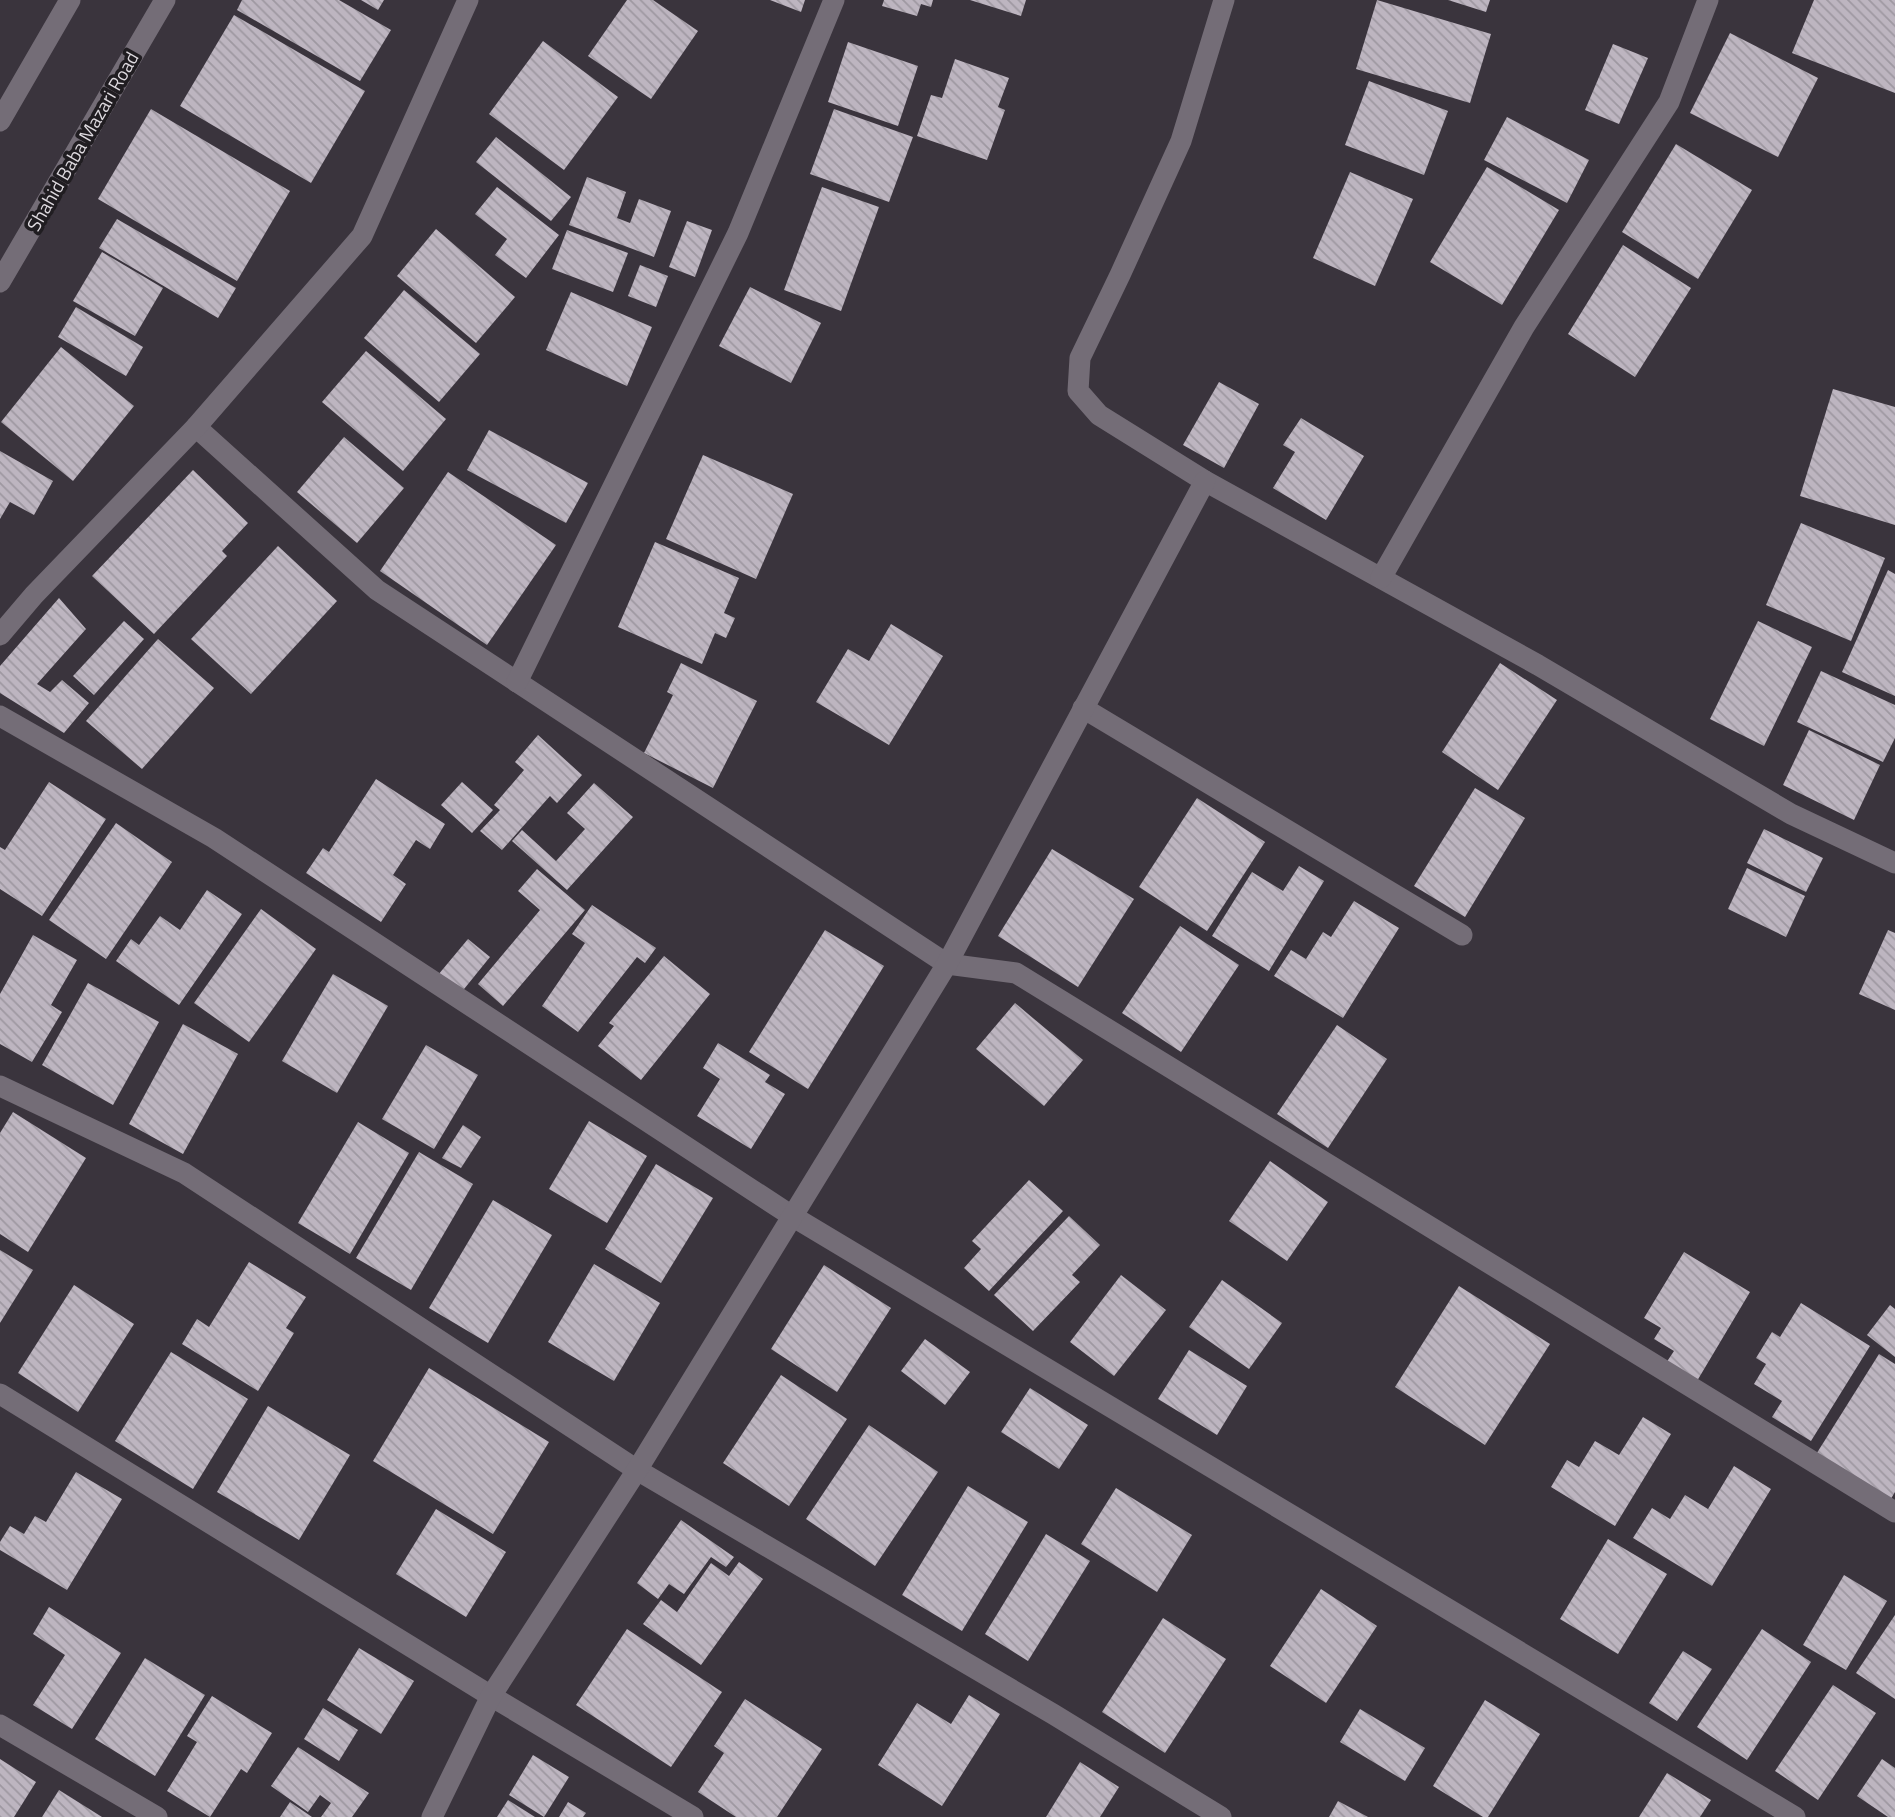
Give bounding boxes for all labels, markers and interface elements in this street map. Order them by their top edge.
street label: Shahid Baba Mazari Road [19,46,145,236]

